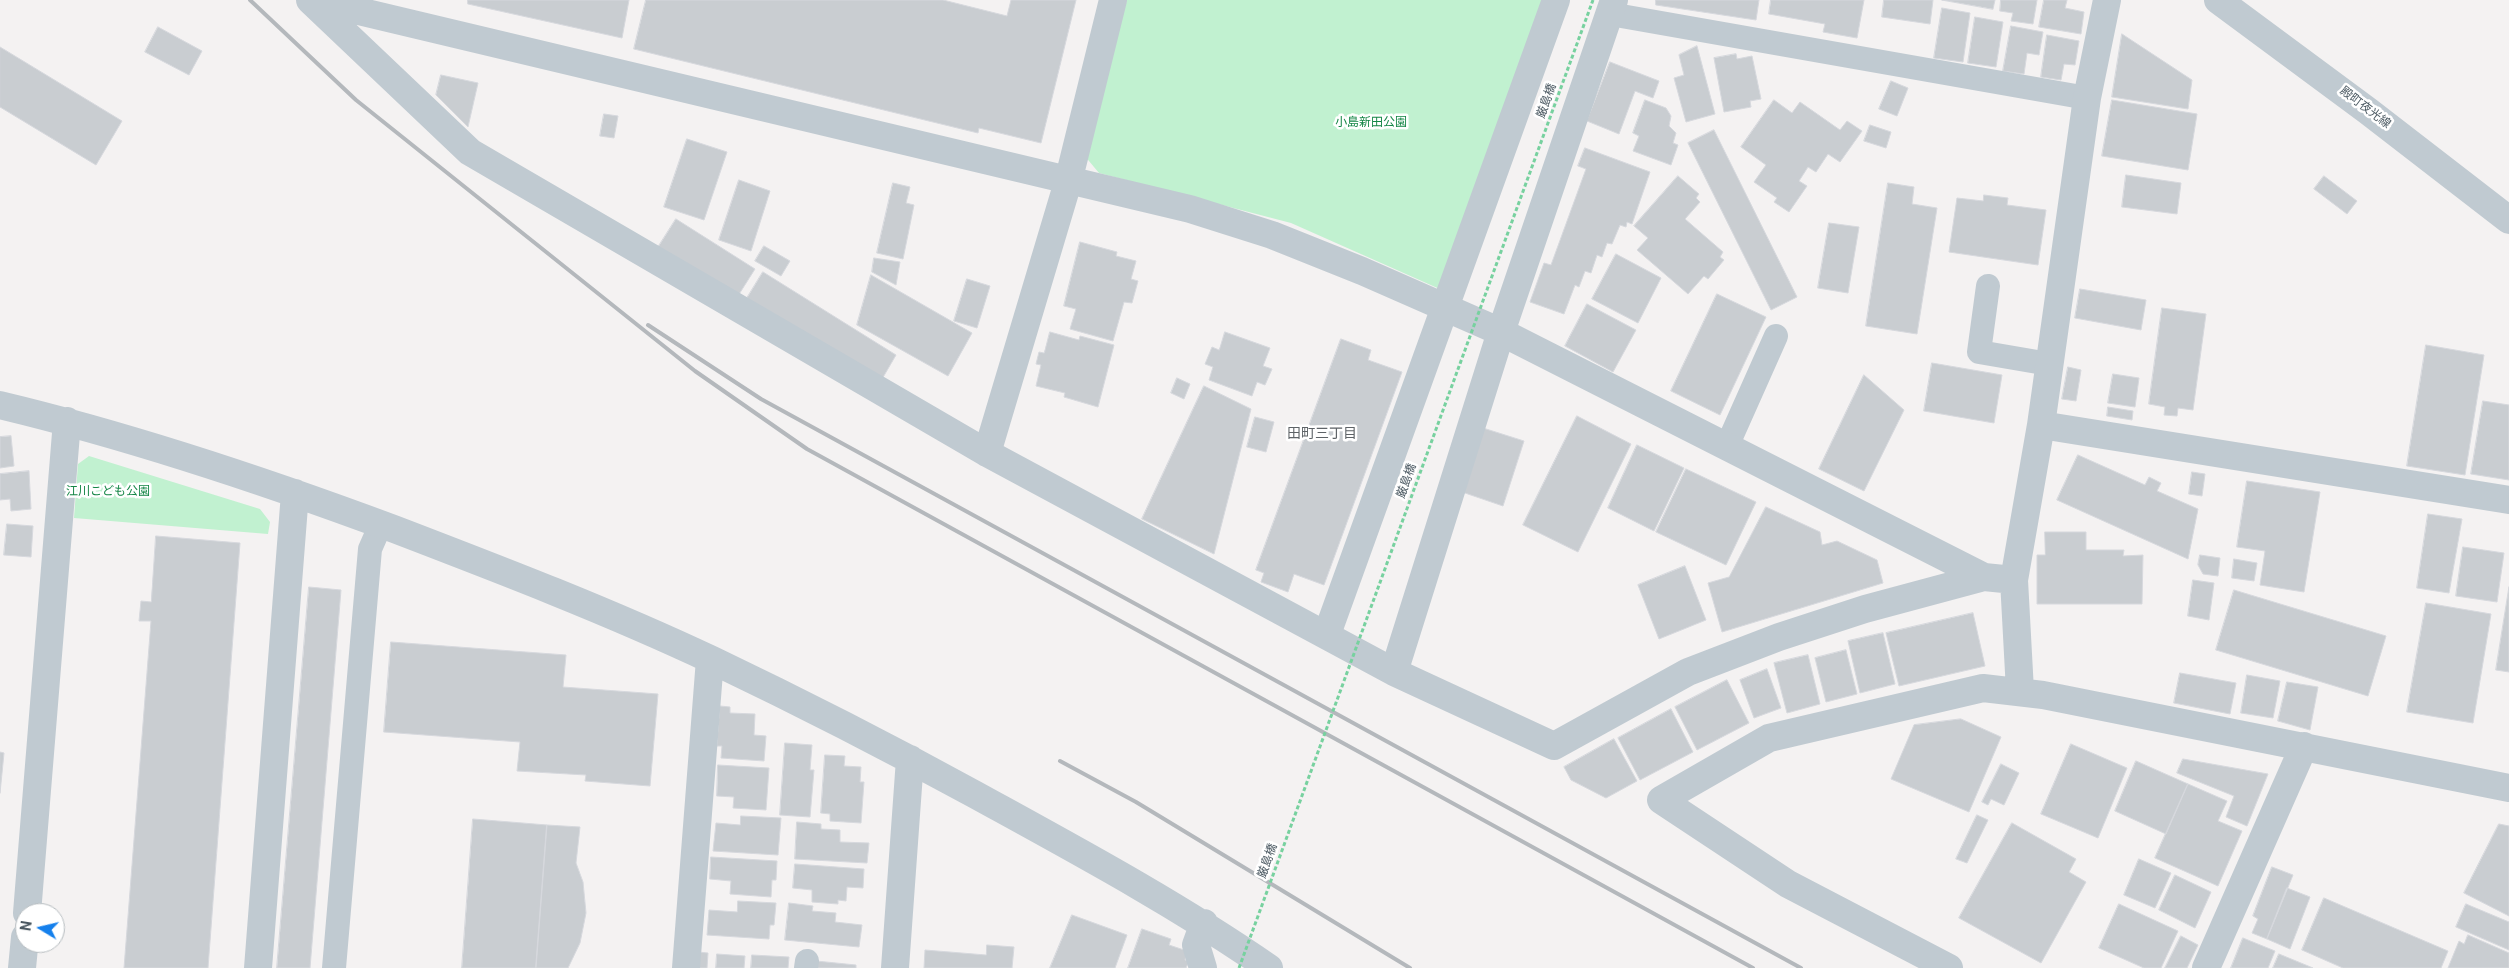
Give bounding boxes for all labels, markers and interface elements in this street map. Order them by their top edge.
street label: 厳島橋 [1534,82,1560,120]
street label: 殿町夜光線 [2337,84,2393,132]
park label: 小島新田公園 [1335,116,1407,130]
district label: 田町三丁目 [1287,426,1357,442]
street label: 厳島橋 [1394,462,1420,500]
park label: 江川こども公園 [66,485,150,499]
street label: 厳島橋 [1255,842,1281,880]
north arrow [15,903,65,953]
text: N [17,920,35,932]

